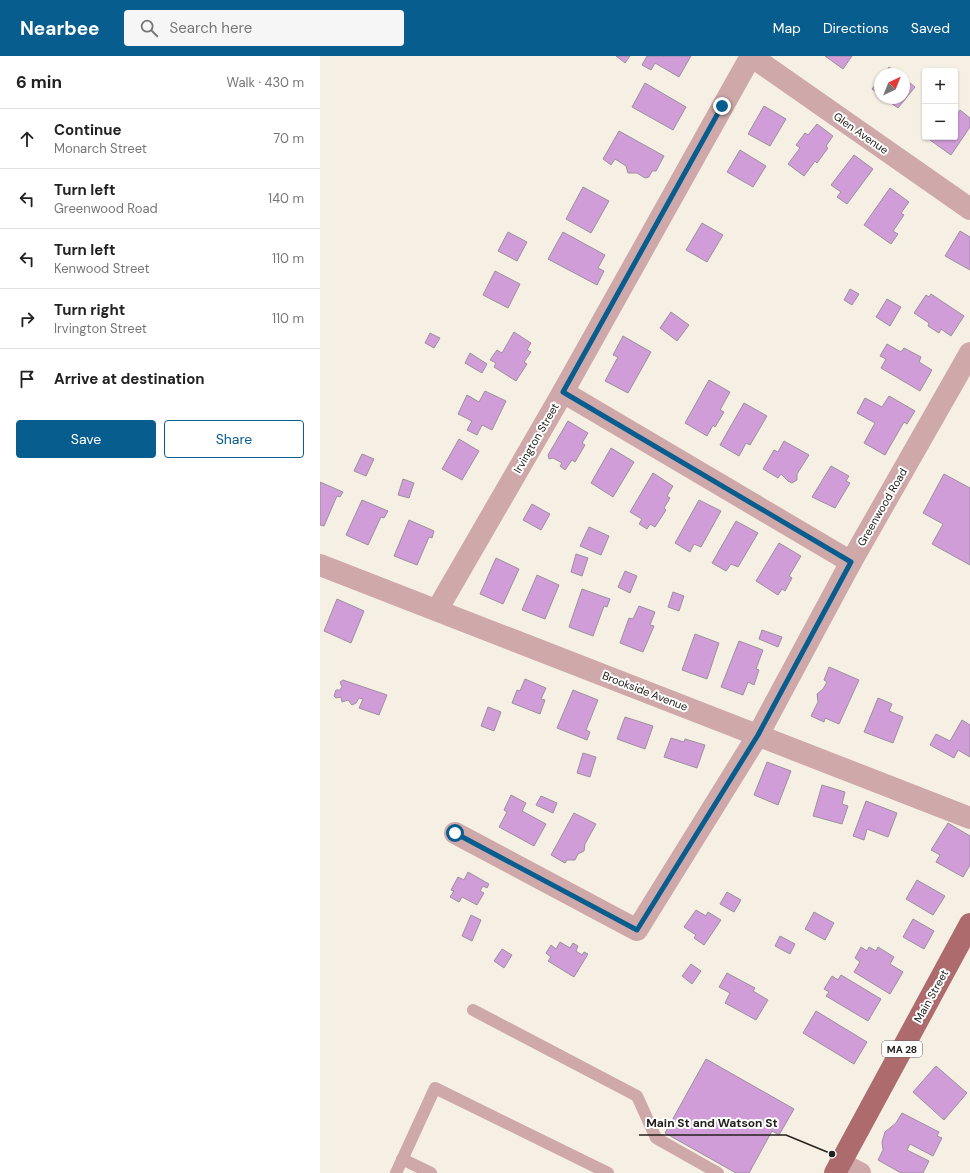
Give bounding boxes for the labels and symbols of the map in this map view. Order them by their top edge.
north arrow [874,68,910,104]
route end [713,97,731,115]
street label: Glen Avenue [831,109,891,157]
street label: Irvington Street [510,400,562,476]
street label: Greenwood Road [854,465,910,548]
street label: Brookside Avenue [600,668,690,714]
route start [446,824,464,842]
street label: Main Street [911,967,951,1025]
road number: MA 28 [882,1041,922,1057]
callout: Main St and Watson St [639,1111,786,1135]
text: Main St and Watson St [646,1115,778,1131]

